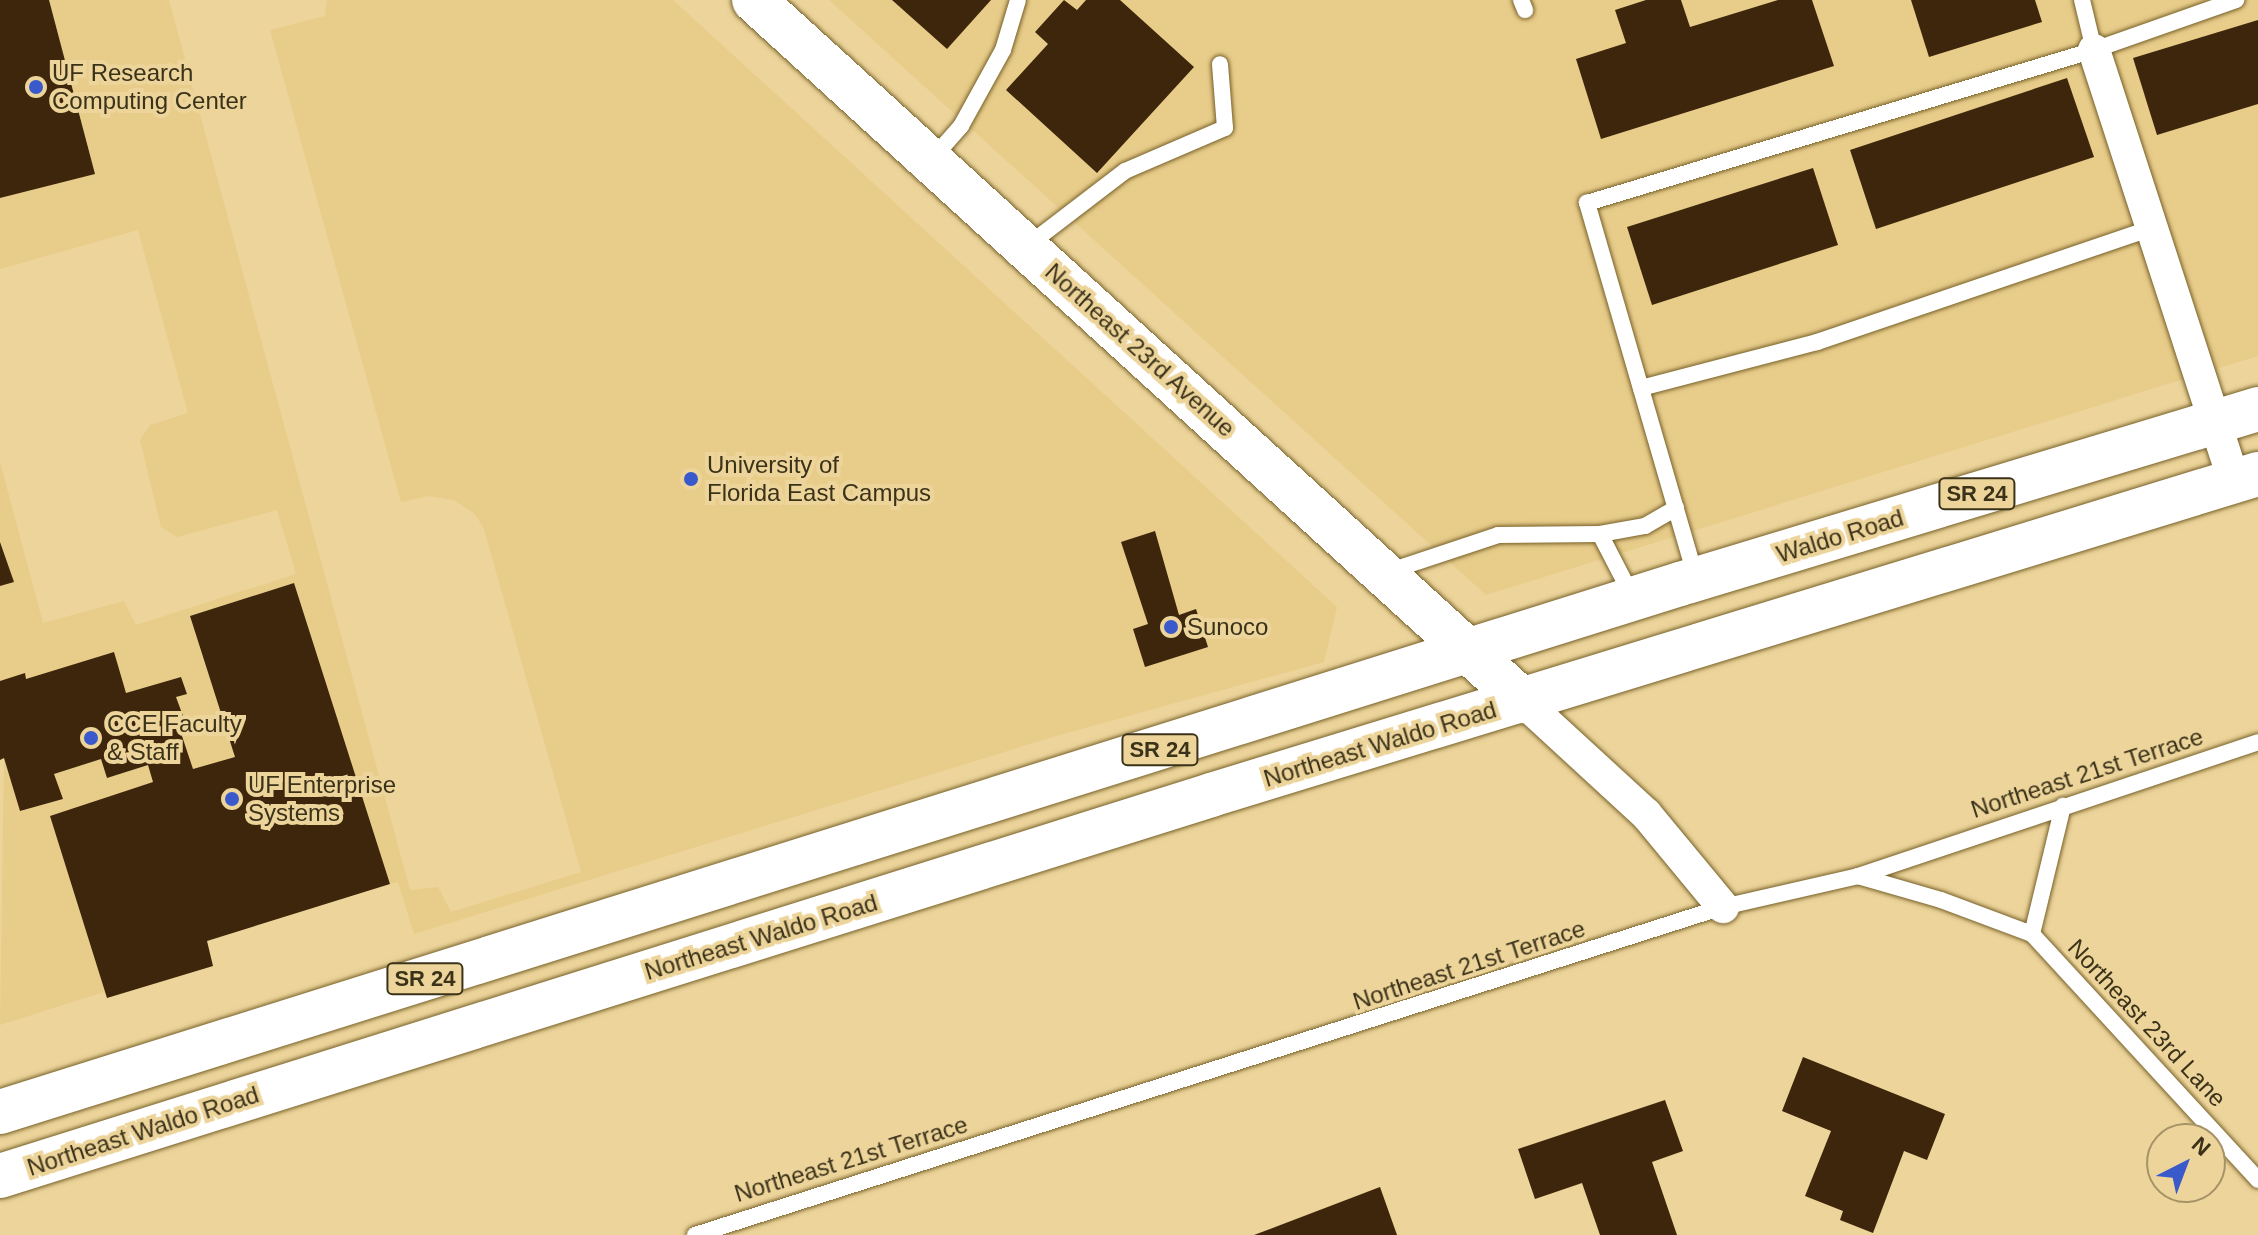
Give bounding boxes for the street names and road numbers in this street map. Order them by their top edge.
street label: Northeast 23rd Avenue [1039,257,1241,443]
road number: SR 24 [1937,476,2017,512]
street label: Waldo Road [1773,503,1907,569]
street label: Northeast Waldo Road [1260,695,1500,793]
street label: Northeast 21st Terrace [1967,722,2207,824]
road number: SR 24 [1120,732,1200,768]
street label: Northeast Waldo Road [641,888,881,986]
street label: Northeast 21st Terrace [1349,914,1589,1016]
street label: Northeast 23rd Lane [2062,933,2232,1113]
road number: SR 24 [385,961,465,997]
street label: Northeast Waldo Road [24,1080,262,1182]
street label: Northeast 21st Terrace [731,1110,971,1208]

